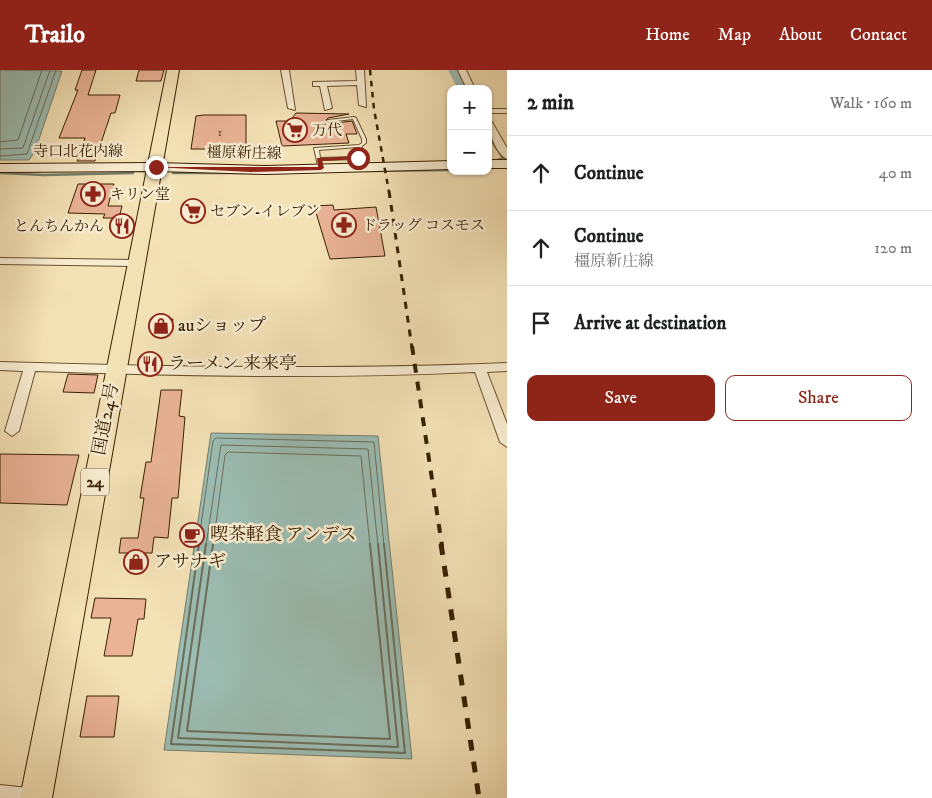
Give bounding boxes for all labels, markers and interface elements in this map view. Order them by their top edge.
text: Trailo [25,20,85,50]
text: Home [645,24,690,46]
text: Map [718,24,751,46]
text: About [779,24,822,46]
text: Contact [850,24,907,46]
map controls [447,85,492,175]
button: + [447,85,492,130]
text: 2 min [527,90,574,116]
text: Walk · 160 m [830,93,912,113]
supermarket icon: 万代 [282,117,308,143]
place label: 万代 [312,121,342,140]
house number: 1 [218,125,222,140]
button: − [447,130,492,175]
street label: 寺口北花内線 [33,142,123,161]
street label: 橿原新庄線 [206,143,282,163]
route start [347,147,370,170]
route end [145,156,168,179]
icon: ahead [527,159,555,187]
text: Continue [574,162,644,185]
text: 40 m [879,163,912,183]
pharmacy icon: キリン堂 [80,181,106,207]
place label: キリン堂 [110,185,170,204]
supermarket icon: セブン-イレブン [180,198,206,224]
place label: セブン-イレブン [210,202,320,221]
pharmacy icon: ドラッグ コスモス [331,212,357,238]
restaurant icon: とんちんかん [109,213,135,239]
place label: ドラッグ コスモス [362,216,485,235]
place label: とんちんかん [14,217,104,236]
text: Continue [574,225,644,248]
icon: ahead [527,234,555,262]
text: 120 m [874,238,912,258]
text: 橿原新庄線 [574,251,654,271]
icon: arrive [527,309,555,337]
text: Arrive at destination [574,312,726,335]
shop icon: auショップ [148,313,174,339]
place label: auショップ [178,315,266,337]
restaurant icon: ラーメン 来来亭 [137,351,163,377]
place label: ラーメン 来来亭 [168,353,297,375]
button: Save [527,375,715,421]
button: Share [725,375,912,421]
street label: 国道24号 [88,381,124,457]
road number: 24 [81,468,109,496]
cafe icon: 喫茶軽食 アンデス [179,522,205,548]
place label: 喫茶軽食 アンデス [210,524,356,546]
shop icon: アサナギ [123,549,149,575]
place label: アサナギ [154,551,226,573]

